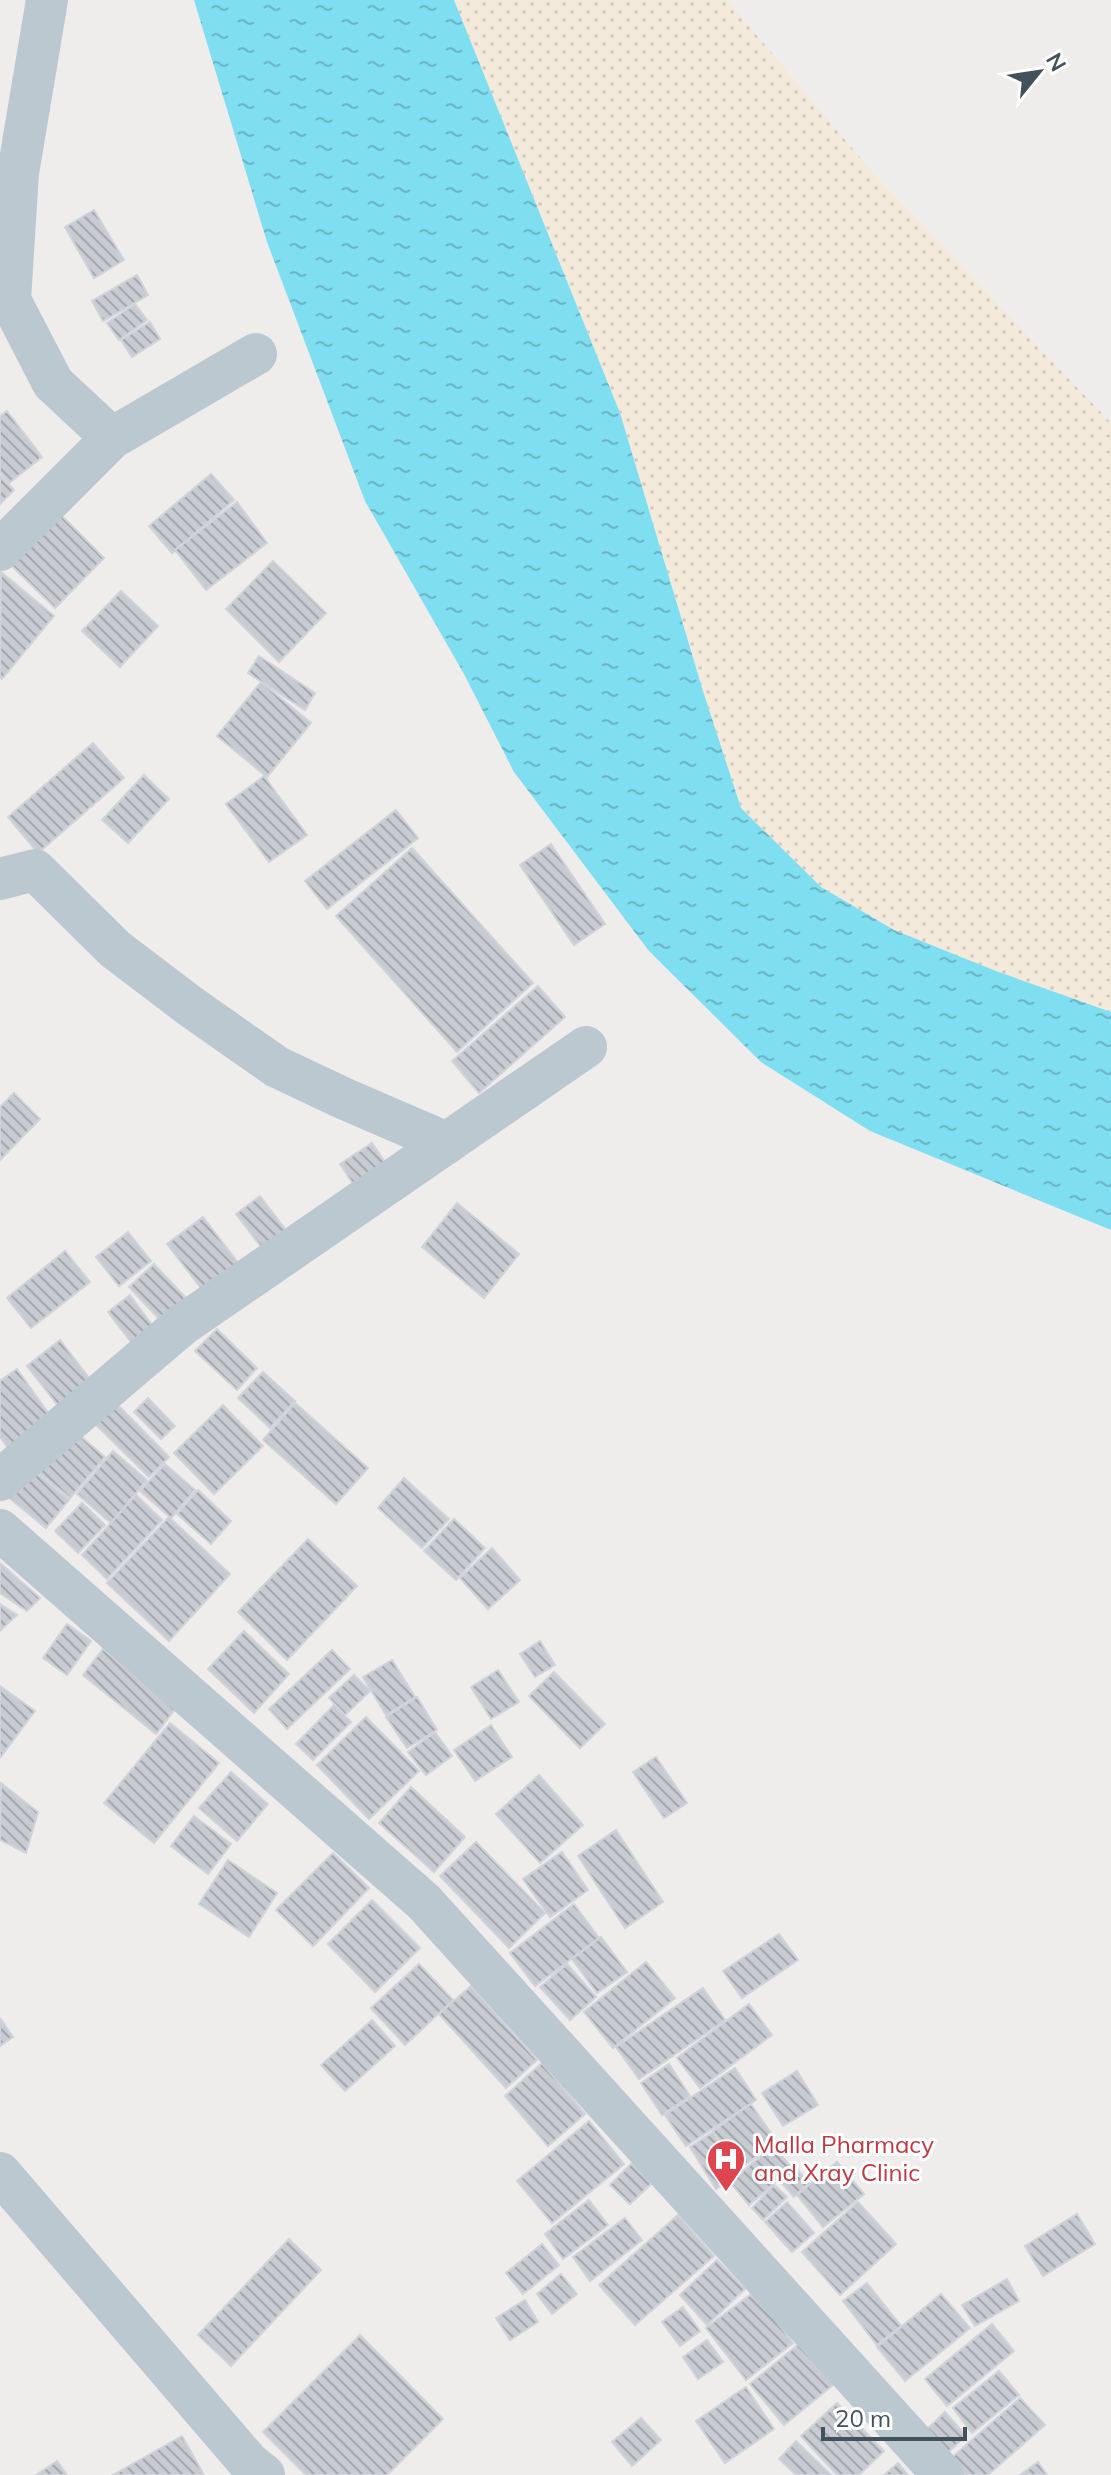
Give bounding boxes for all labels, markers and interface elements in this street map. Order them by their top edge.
north arrow [999,32,1079,112]
text: N [1040,48,1073,76]
place label: Malla Pharmacy and Xray Clinic [754,2129,934,2187]
hospital icon: Malla Pharmacy and Xray Clinic [705,2138,747,2193]
scale bar [823,2391,965,2441]
text: 20 m [835,2403,891,2433]

